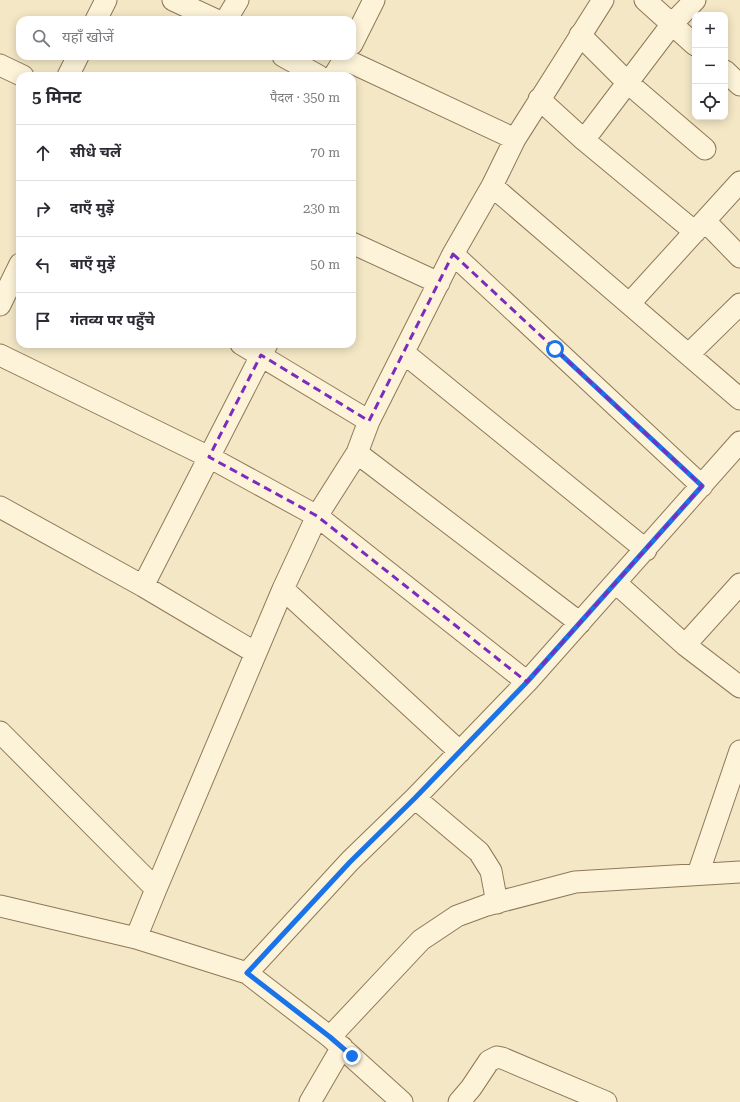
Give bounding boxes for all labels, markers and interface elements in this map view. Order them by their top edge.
map controls [692,12,728,120]
button: + [692,12,728,48]
search box [16,16,356,60]
icon: search [30,27,52,49]
text: यहाँ खोजें [62,28,114,46]
button: − [692,48,728,84]
button: locate [692,84,728,120]
text: 5 मिनट [32,87,82,107]
text: पैदल · 350 m [270,90,340,105]
icon: ahead [32,142,54,164]
text: सीधे चलें [70,143,121,161]
text: 70 m [310,145,340,160]
icon: right [32,198,54,220]
text: दाएँ मुड़ें [70,199,114,217]
text: 230 m [303,201,340,216]
icon: left [32,254,54,276]
text: बाएँ मुड़ें [70,255,115,273]
text: 50 m [310,257,340,272]
icon: arrive [32,310,54,332]
text: गंतव्य पर पहुँचे [70,311,155,329]
route start [546,340,564,358]
route end [343,1047,361,1065]

